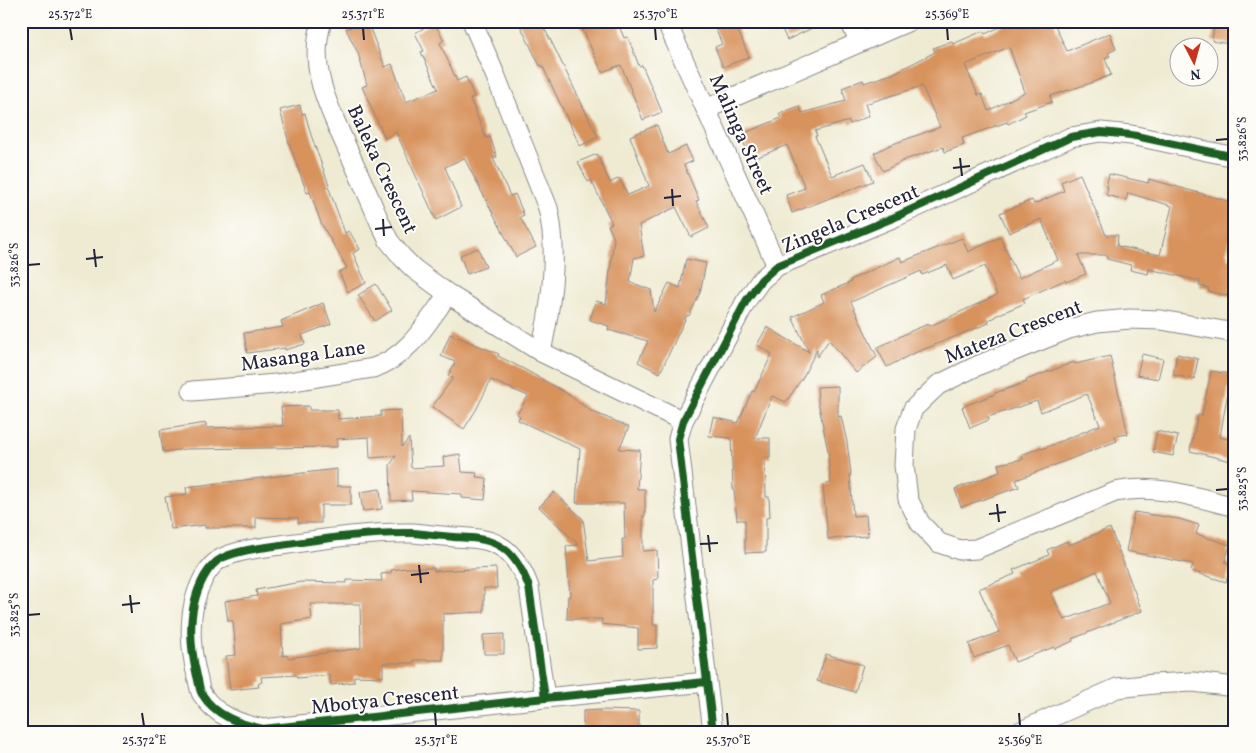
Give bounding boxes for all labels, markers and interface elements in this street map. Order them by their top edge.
text: 25.372°E [48,7,92,23]
text: 25.371°E [342,7,384,23]
text: 25.370°E [633,7,677,23]
text: 25.369°E [925,7,969,23]
north arrow [1168,38,1218,88]
text: N [1189,63,1201,83]
street label: Malinga Street [701,70,779,199]
street label: Baleka Crescent [339,101,423,239]
text: 33.826°S [1235,117,1251,161]
street label: Zingela Crescent [778,178,924,261]
text: 33.826°S [7,243,23,287]
street label: Mateza Crescent [941,294,1087,372]
street label: Masanga Lane [239,334,368,380]
text: 33.825°S [1235,467,1251,511]
text: 33.825°S [7,593,23,637]
street label: Mbotya Crescent [310,679,461,723]
text: 25.372°E [122,733,166,749]
text: 25.371°E [415,733,457,749]
text: 25.370°E [706,733,750,749]
text: 25.369°E [998,733,1042,749]

